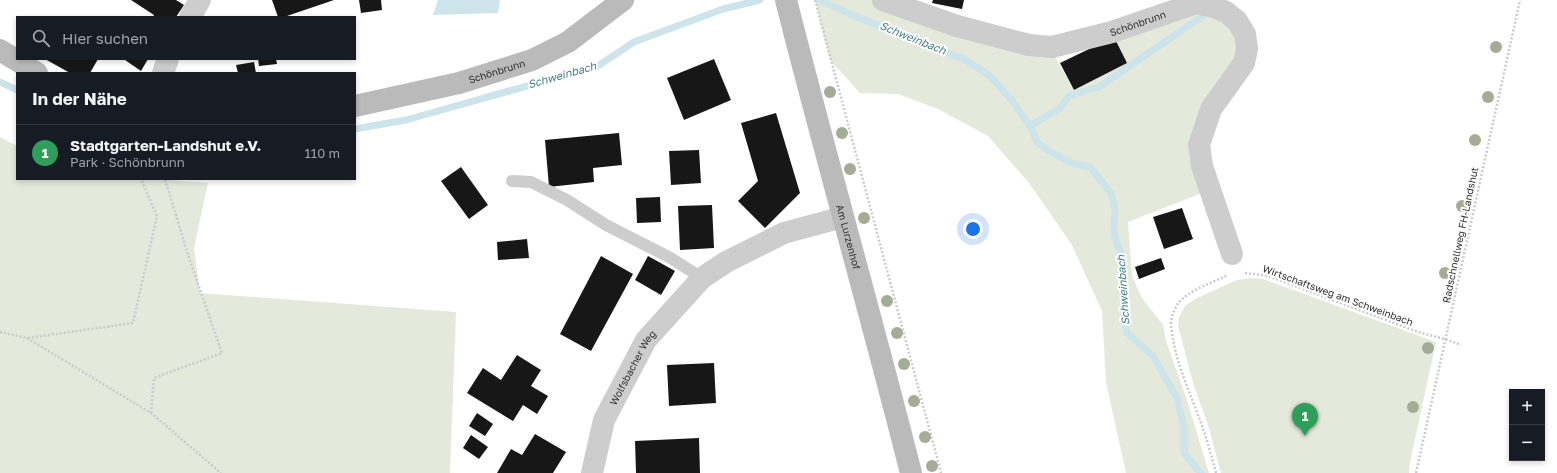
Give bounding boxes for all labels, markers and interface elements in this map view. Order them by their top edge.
street label: Schönbrunn [1108,8,1167,38]
search box [16,16,356,60]
water label: Schweinbach [878,18,949,57]
icon: search [30,27,52,49]
text: Hier suchen [62,29,148,47]
street label: Schönbrunn [467,57,526,86]
water label: Schweinbach [526,58,599,90]
text: In der Nähe [32,88,127,109]
text: Stadtgarten-Landshut e.V. [70,136,261,154]
text: 1 [42,145,48,161]
text: 110 m [305,145,340,161]
text: Park · Schönbrunn [70,154,185,170]
street label: Radschnellweg FH-Landshut [1440,166,1480,304]
street label: Am Lurzenhof [834,203,863,271]
your location [963,219,983,239]
water label: Schweinbach [1113,253,1131,326]
street label: Wirtschaftsweg am Schweinbach [1261,262,1415,328]
street label: Wolfsbacher Weg [607,328,658,407]
map controls [1509,389,1545,461]
button: + [1509,389,1545,425]
pin: 1 [1292,403,1318,436]
button: − [1509,425,1545,461]

